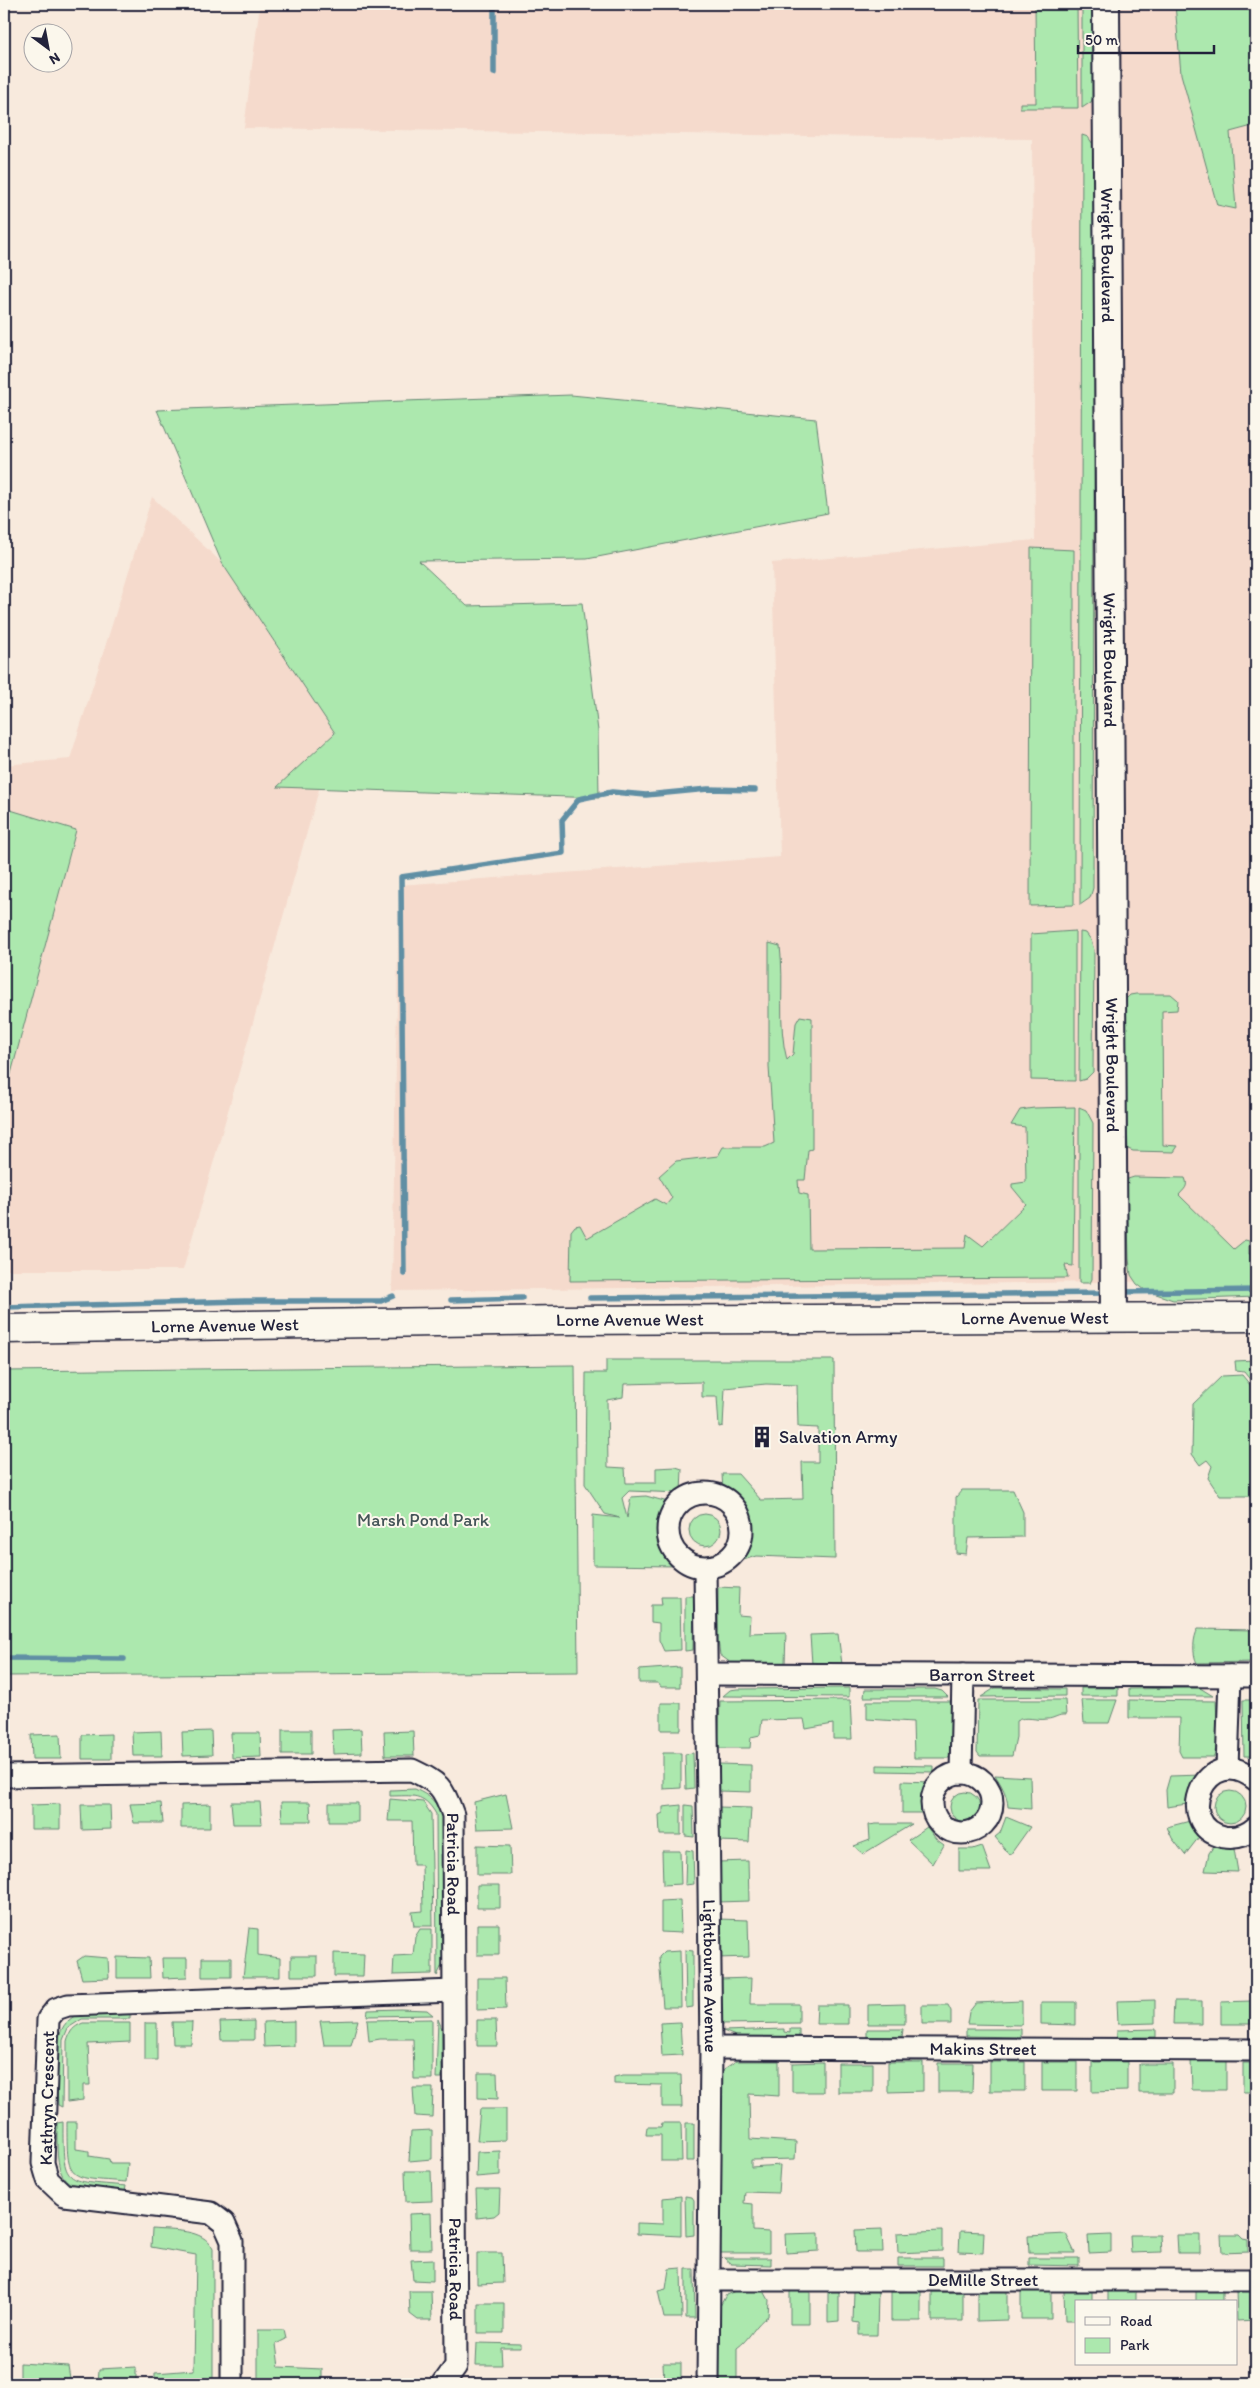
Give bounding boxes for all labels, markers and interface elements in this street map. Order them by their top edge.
north arrow [22,22,72,72]
scale bar [1078,22,1214,54]
text: 50 m [1085,31,1118,49]
text: N [46,49,63,68]
street label: Wright Boulevard [1096,187,1119,323]
street label: Wright Boulevard [1099,592,1121,728]
street label: Wright Boulevard [1101,997,1124,1133]
street label: Lorne Avenue West [961,1307,1109,1329]
street label: Lorne Avenue West [556,1308,704,1331]
street label: Lorne Avenue West [151,1313,299,1338]
building icon: Salvation Army [749,1424,775,1450]
place label: Salvation Army [779,1426,898,1448]
park label: Marsh Pond Park [357,1509,490,1531]
street label: Barron Street [929,1664,1035,1686]
street label: Patricia Road [442,1813,465,1916]
street label: Lightbourne Avenue [698,1899,722,2053]
street label: Kathryn Crescent [35,2030,59,2166]
street label: Makins Street [930,2038,1037,2060]
street label: Patricia Road [444,2218,467,2321]
street label: DeMille Street [928,2269,1039,2291]
legend [1075,2300,1238,2366]
text: Road [1120,2312,1153,2330]
text: Park [1120,2336,1150,2354]

